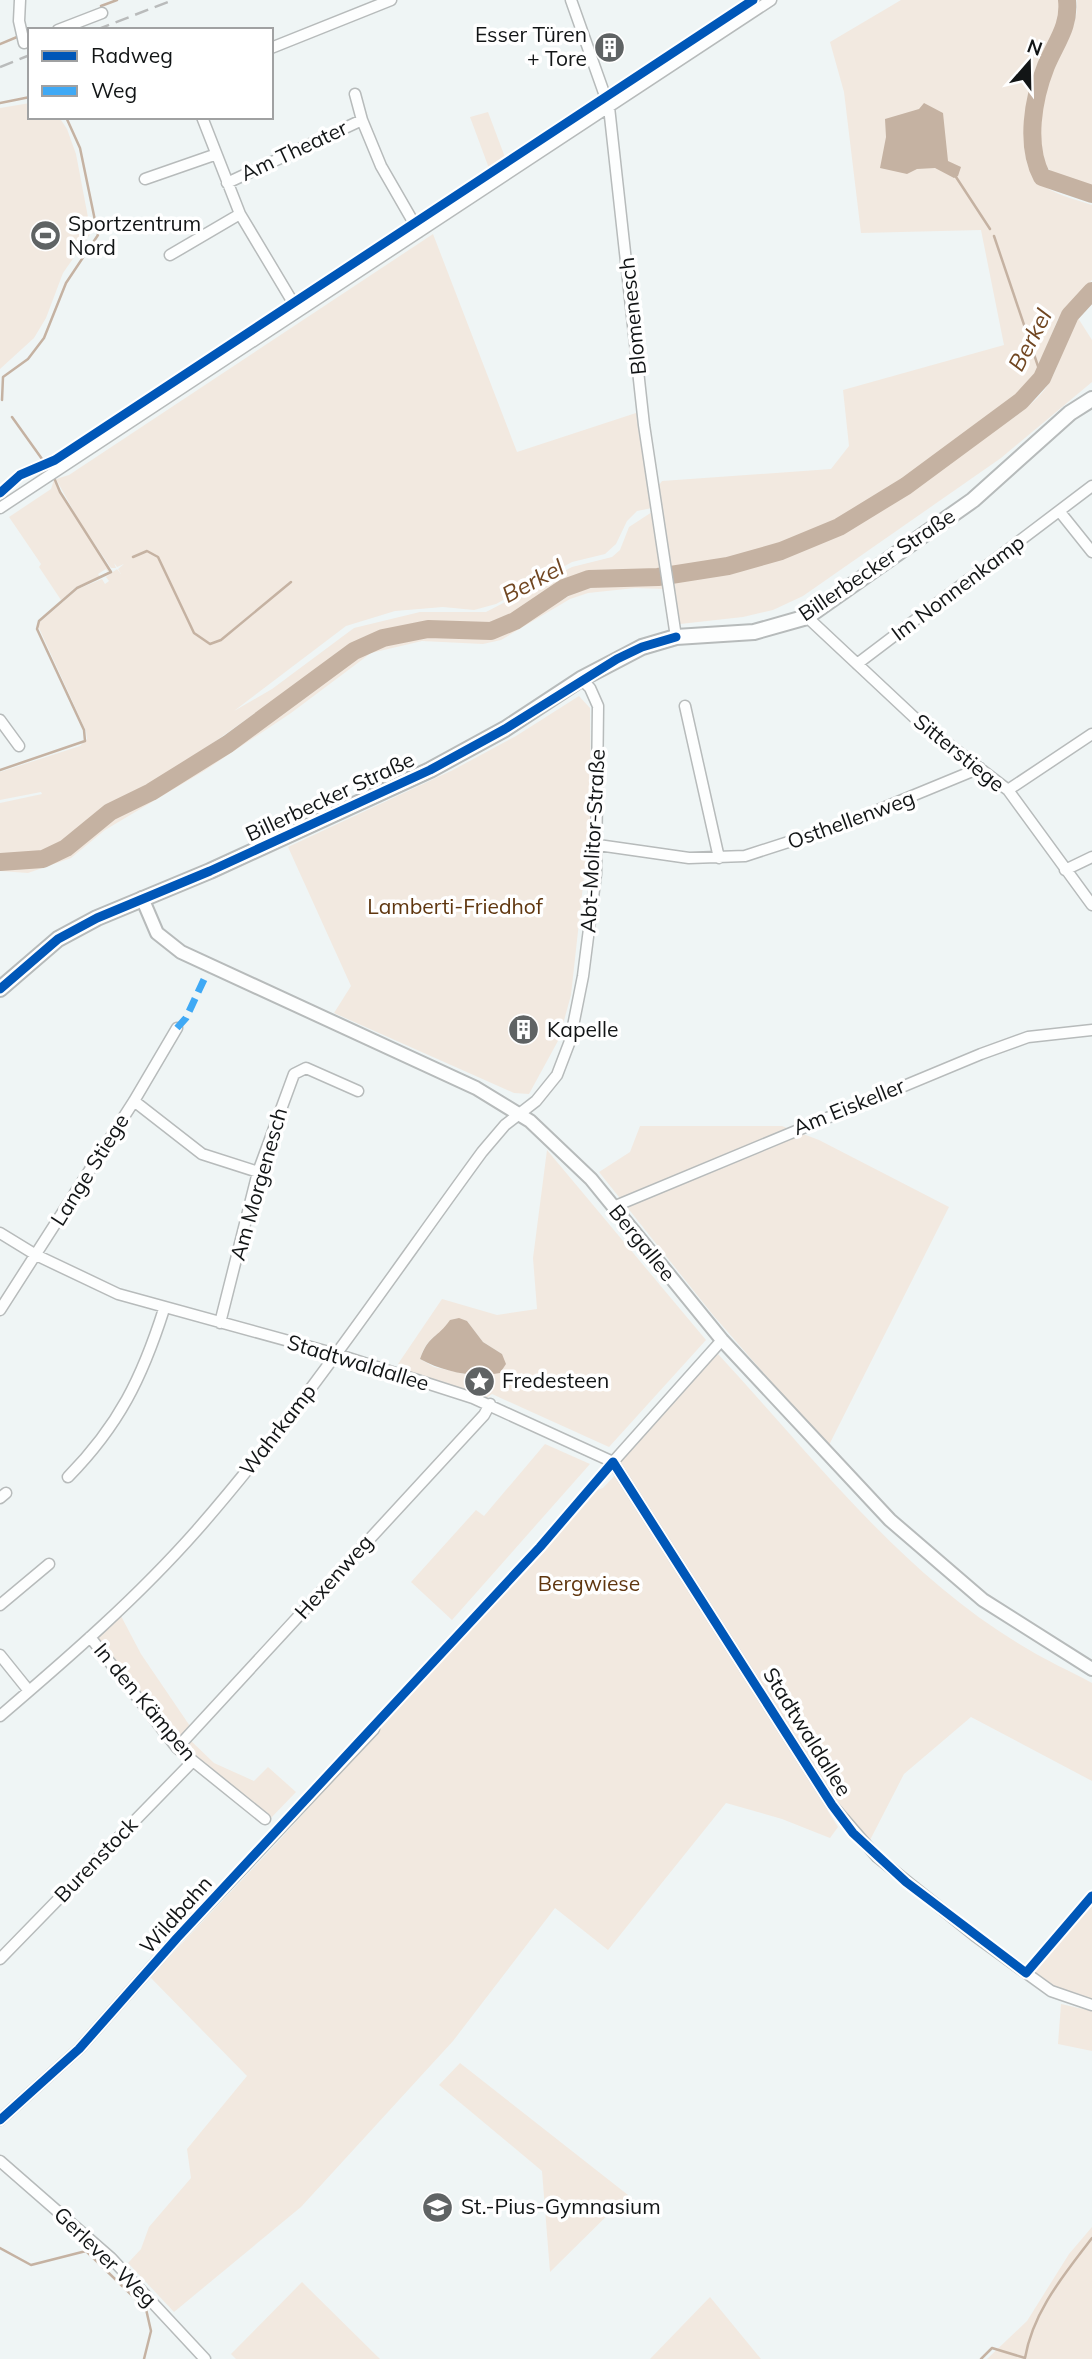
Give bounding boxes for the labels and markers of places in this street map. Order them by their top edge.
place label: Esser Türen + Tore [475,21,587,71]
building icon: Esser Türen + Tore [593,30,627,64]
place label: Sportzentrum Nord [68,210,201,260]
sports icon: Sportzentrum Nord [28,219,62,253]
building icon: Kapelle [507,1013,541,1047]
place label: Kapelle [547,1016,618,1042]
place icon: Fredesteen [462,1364,496,1398]
place label: Fredesteen [502,1367,609,1393]
school or university icon: St.-Pius-Gymnasium [421,2190,455,2224]
place label: St.-Pius-Gymnasium [461,2193,661,2219]

